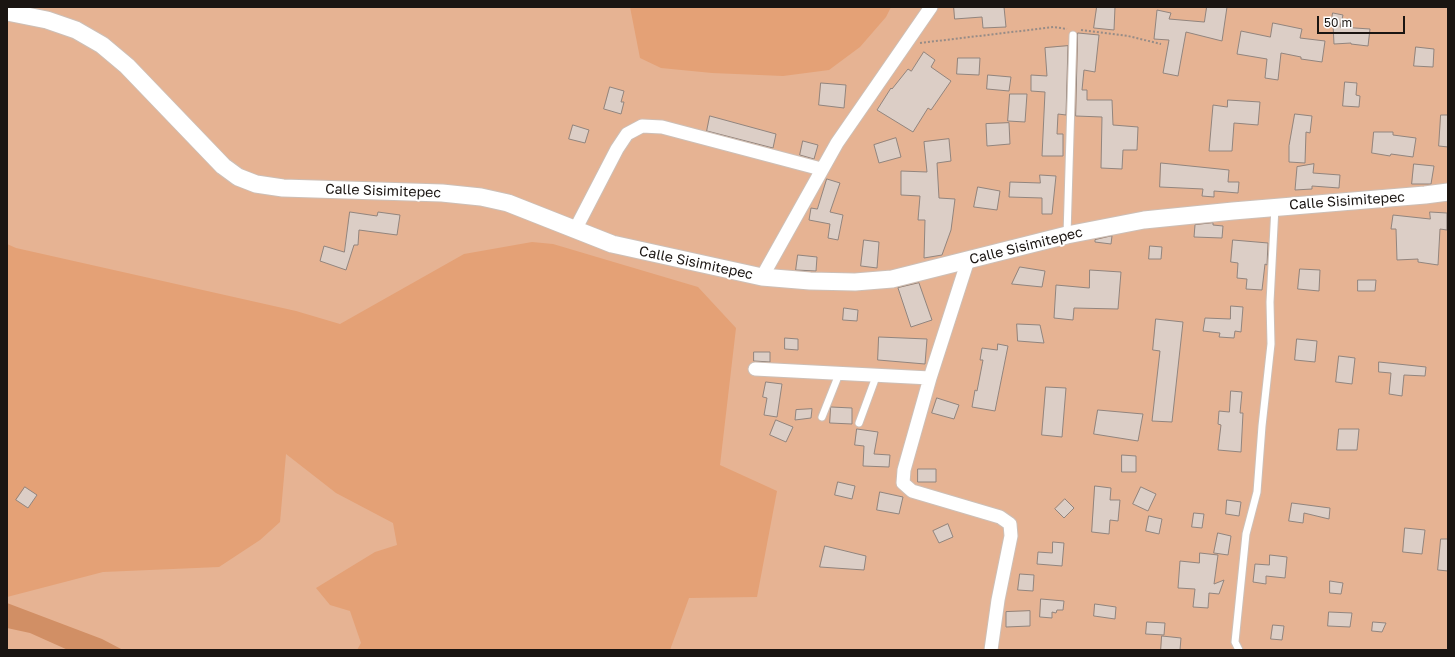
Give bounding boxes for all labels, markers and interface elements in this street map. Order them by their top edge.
scale bar [1319,8,1407,34]
text: 50 m [1324,15,1352,30]
street label: Calle Sisimitepec [325,181,441,201]
street label: Calle Sisimitepec [1289,189,1405,213]
street label: Calle Sisimitepec [968,224,1084,268]
street label: Calle Sisimitepec [638,243,754,283]

